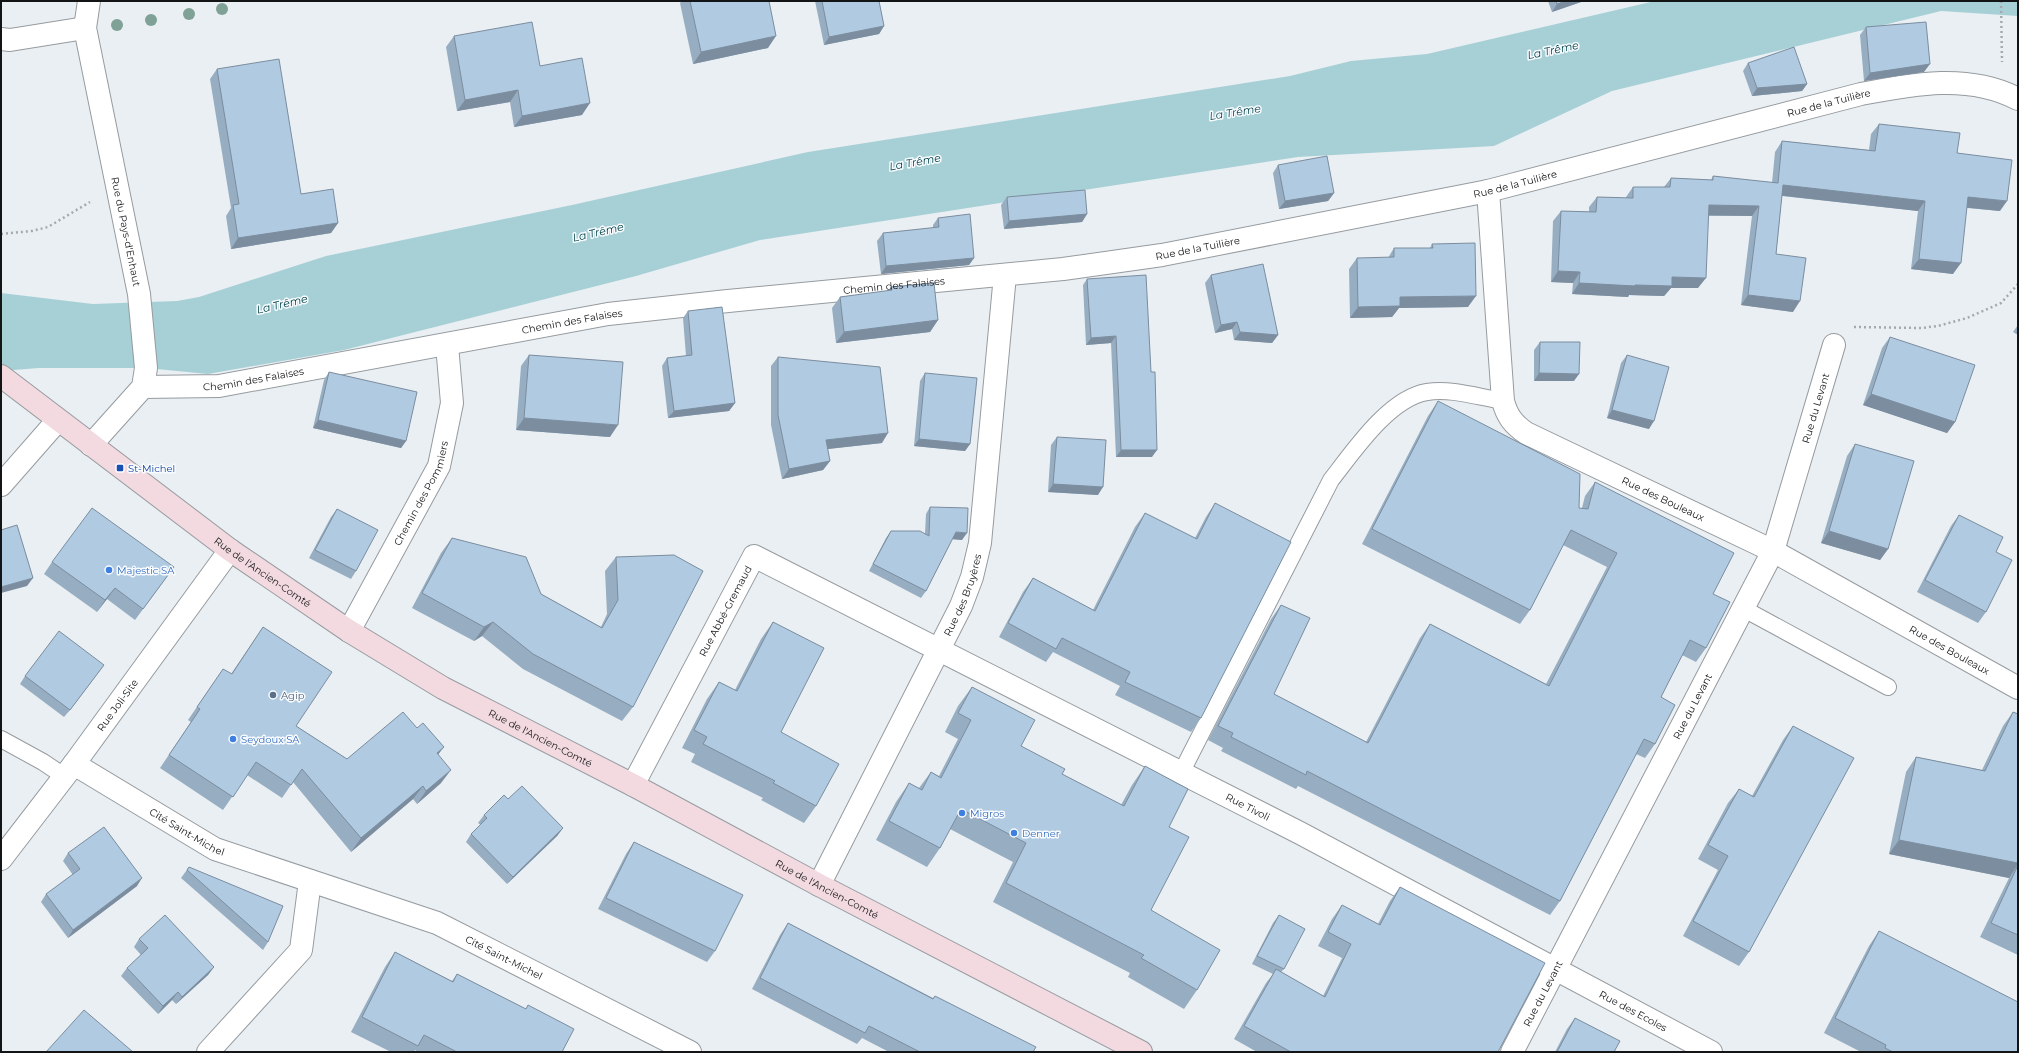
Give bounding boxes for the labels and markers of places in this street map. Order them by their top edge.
place label: St-Michel [128,462,175,475]
marker: St-Michel [115,463,125,473]
place label: Majestic SA [117,564,175,577]
marker: Majestic SA [104,565,114,575]
place label: Agip [281,689,305,702]
marker: Agip [268,690,278,700]
place label: Seydoux SA [241,733,300,746]
marker: Seydoux SA [228,734,238,744]
place label: Migros [970,807,1004,820]
marker: Migros [957,808,967,818]
place label: Denner [1022,827,1060,840]
marker: Denner [1009,828,1019,838]

